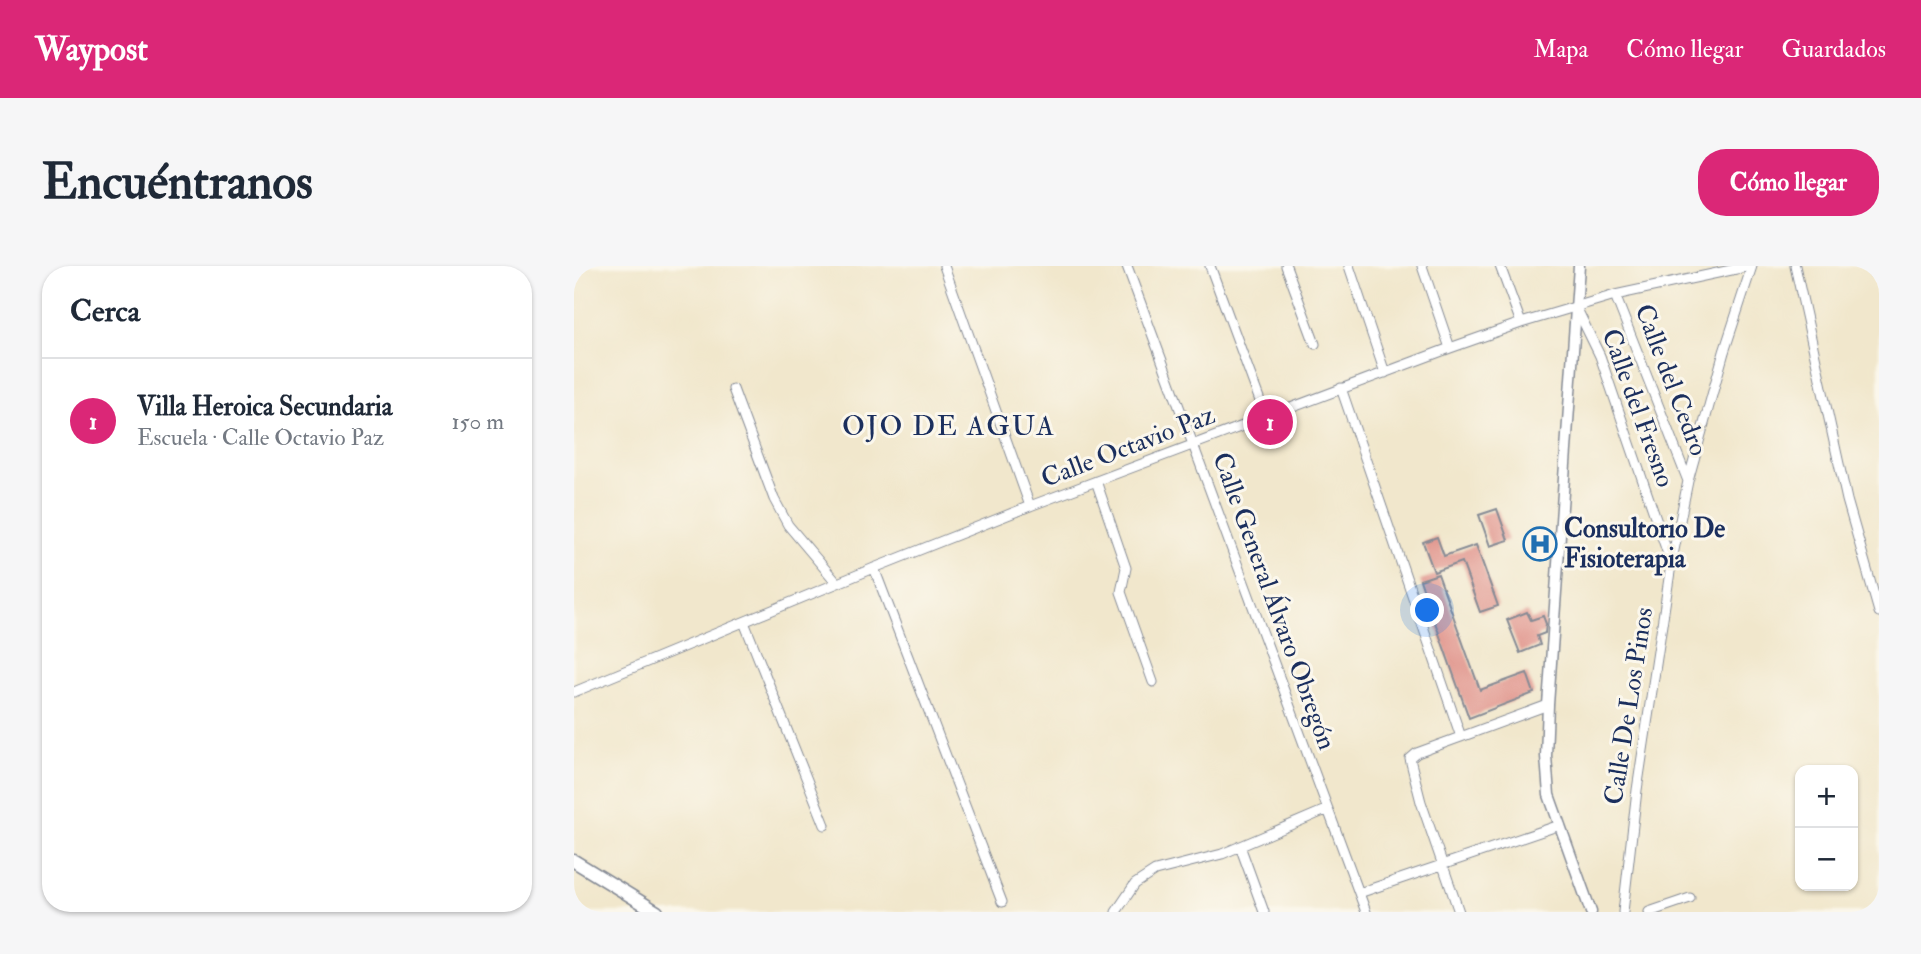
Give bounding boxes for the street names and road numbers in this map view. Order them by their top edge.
street label: Calle del Cedro [1627,300,1715,460]
street label: Calle del Fresno [1595,325,1681,491]
street label: Calle Octavio Paz [1037,399,1220,495]
street label: Calle General Álvaro Obregón [1205,447,1345,754]
street label: Calle De Los Pinos [1598,605,1660,807]

